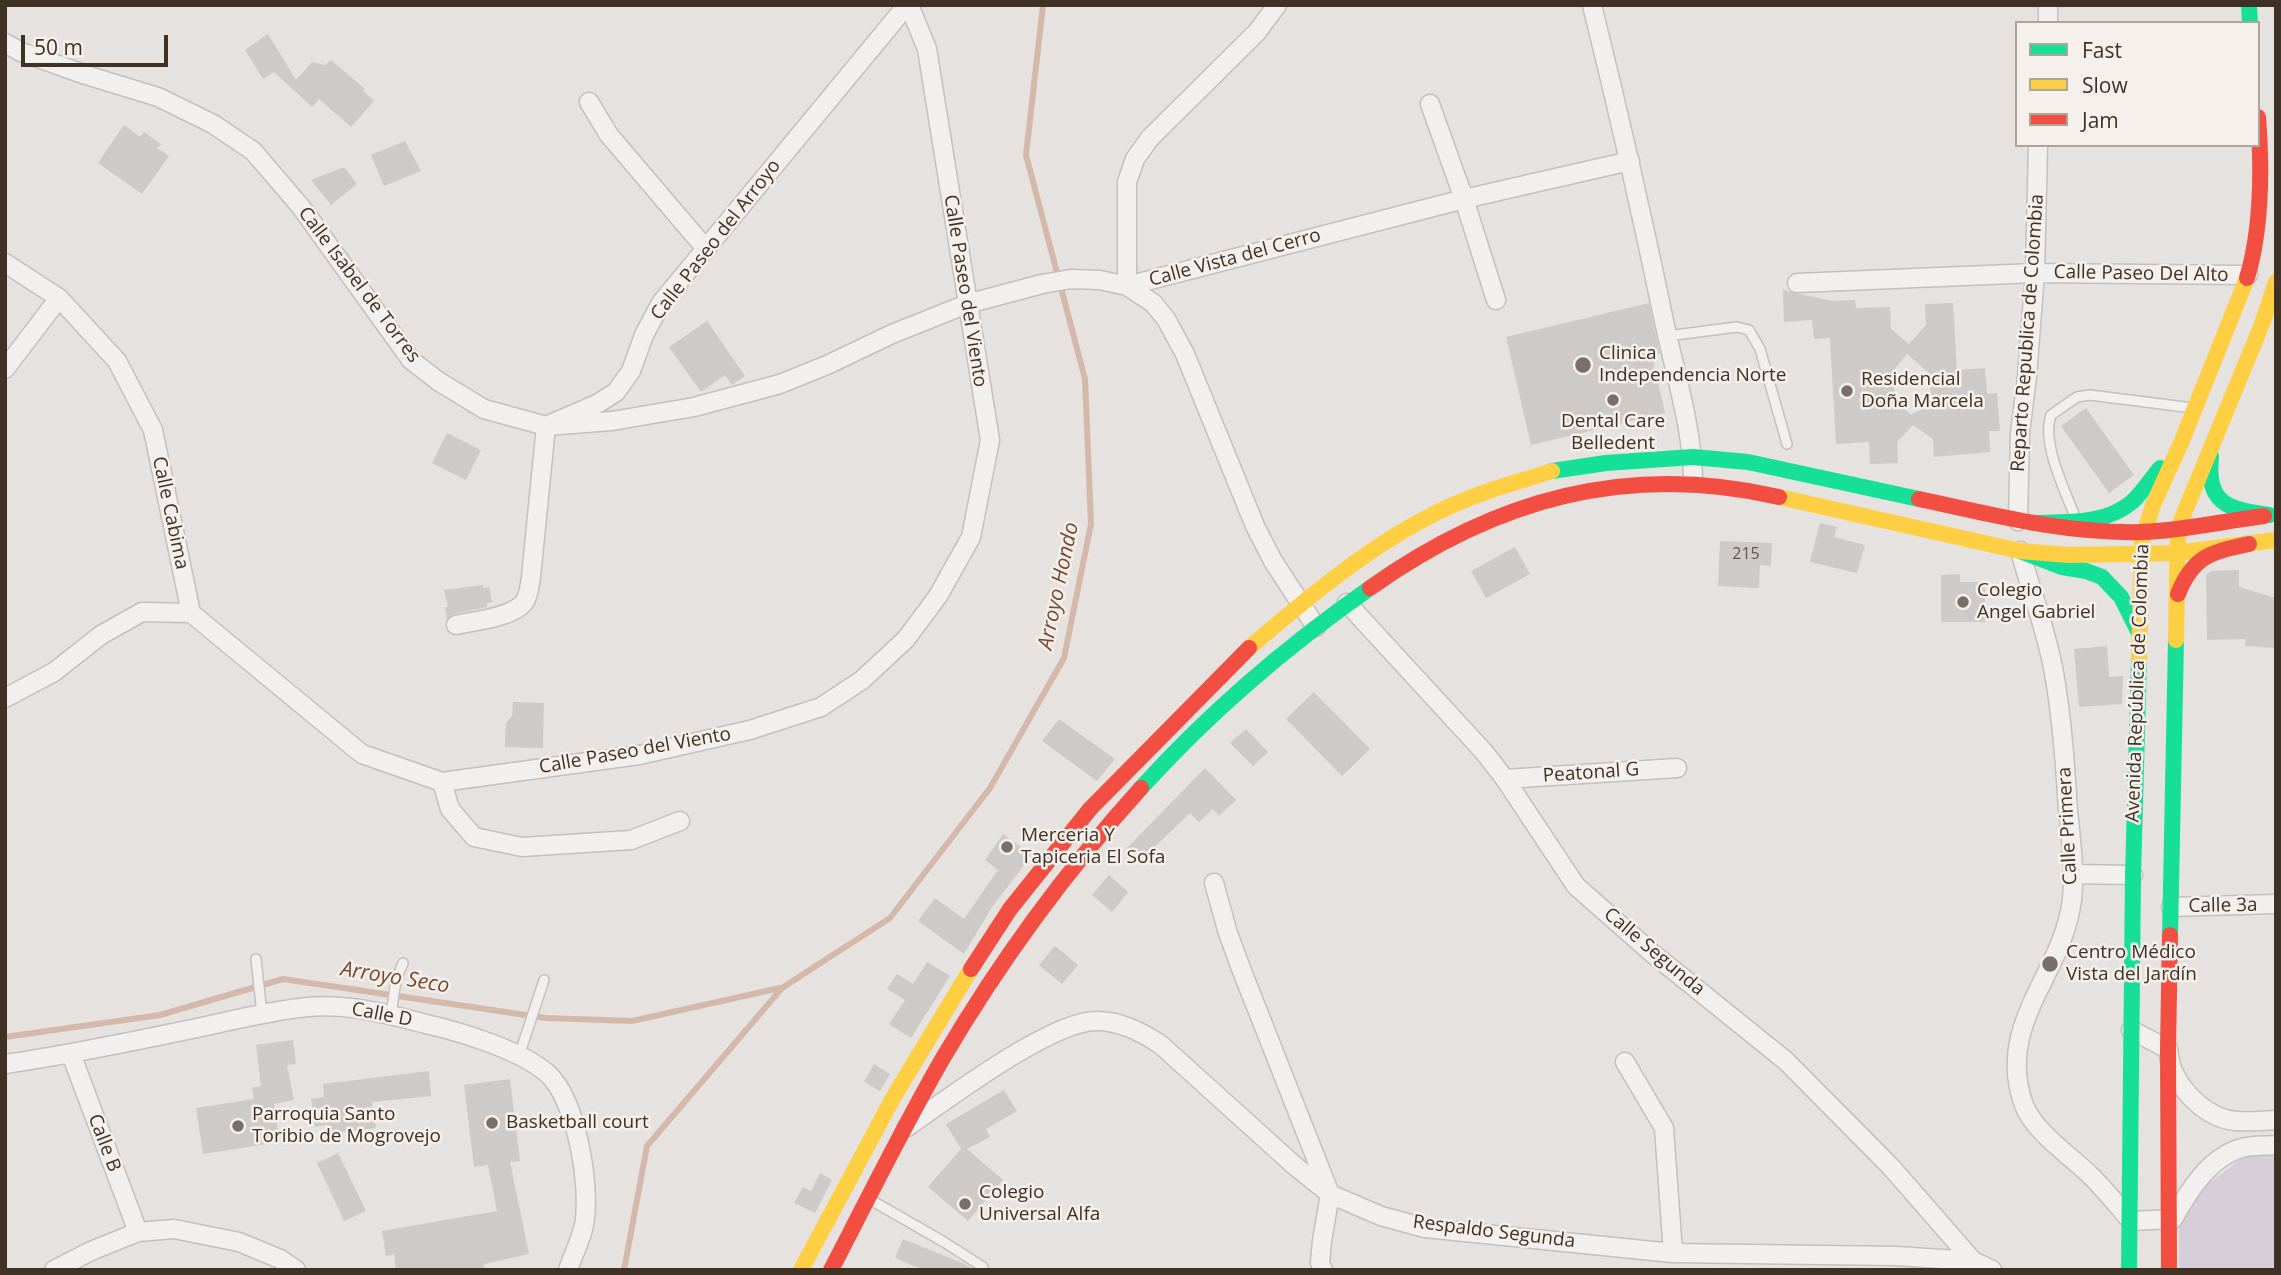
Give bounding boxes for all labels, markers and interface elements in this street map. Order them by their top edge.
scale bar [24,21,172,65]
legend [2015,21,2260,147]
text: 50 m [34,33,83,61]
text: Fast [2082,36,2122,64]
text: Slow [2082,71,2128,99]
text: Jam [2082,106,2119,134]
street label: Calle Paseo del Arroyo [646,155,786,325]
street label: Calle Paseo del Viento [939,193,991,389]
street label: Reparto Republica de Colombia [2007,193,2049,473]
street label: Calle Isabel de Torres [293,203,425,367]
street label: Calle Vista del Cerro [1147,224,1323,292]
street label: Calle Paseo Del Alto [2053,261,2229,287]
place label: Clinica Independencia Norte [1599,343,1786,387]
marker: Clinica Independencia Norte [1573,355,1593,375]
place label: Residencial Doña Marcela [1861,369,1984,413]
marker: Residencial Doña Marcela [1839,383,1855,399]
marker: Dental Care Belledent [1605,392,1621,408]
place label: Dental Care Belledent [1561,411,1665,455]
street label: Calle Cabima [147,454,193,572]
water label: Arroyo Hondo [1033,520,1085,652]
street label: Avenida República de Colombia [2122,543,2154,823]
house number: 215 [1732,544,1760,564]
place label: Colegio Angel Gabriel [1977,580,2095,624]
marker: Colegio Angel Gabriel [1955,594,1971,610]
street label: Calle Paseo del Viento [537,723,733,779]
street label: Peatonal G [1542,758,1640,788]
street label: Calle Primera [2054,766,2082,886]
place label: Merceria Y Tapiceria El Sofa [1021,825,1165,869]
marker: Merceria Y Tapiceria El Sofa [999,839,1015,855]
street label: Calle 3a [2188,894,2258,918]
street label: Calle Segunda [1599,903,1709,1001]
place label: Centro Médico Vista del Jardín [2066,942,2197,986]
marker: Centro Médico Vista del Jardín [2040,954,2060,974]
water label: Arroyo Seco [339,957,451,999]
street label: Calle D [350,998,414,1032]
place label: Parroquia Santo Toribio de Mogrovejo [252,1104,441,1148]
street label: Calle B [83,1111,125,1175]
place label: Basketball court [506,1112,649,1134]
marker: Basketball court [484,1115,500,1131]
marker: Parroquia Santo Toribio de Mogrovejo [230,1118,246,1134]
place label: Colegio Universal Alfa [979,1182,1100,1226]
marker: Colegio Universal Alfa [957,1196,973,1212]
street label: Respaldo Segunda [1412,1211,1576,1253]

